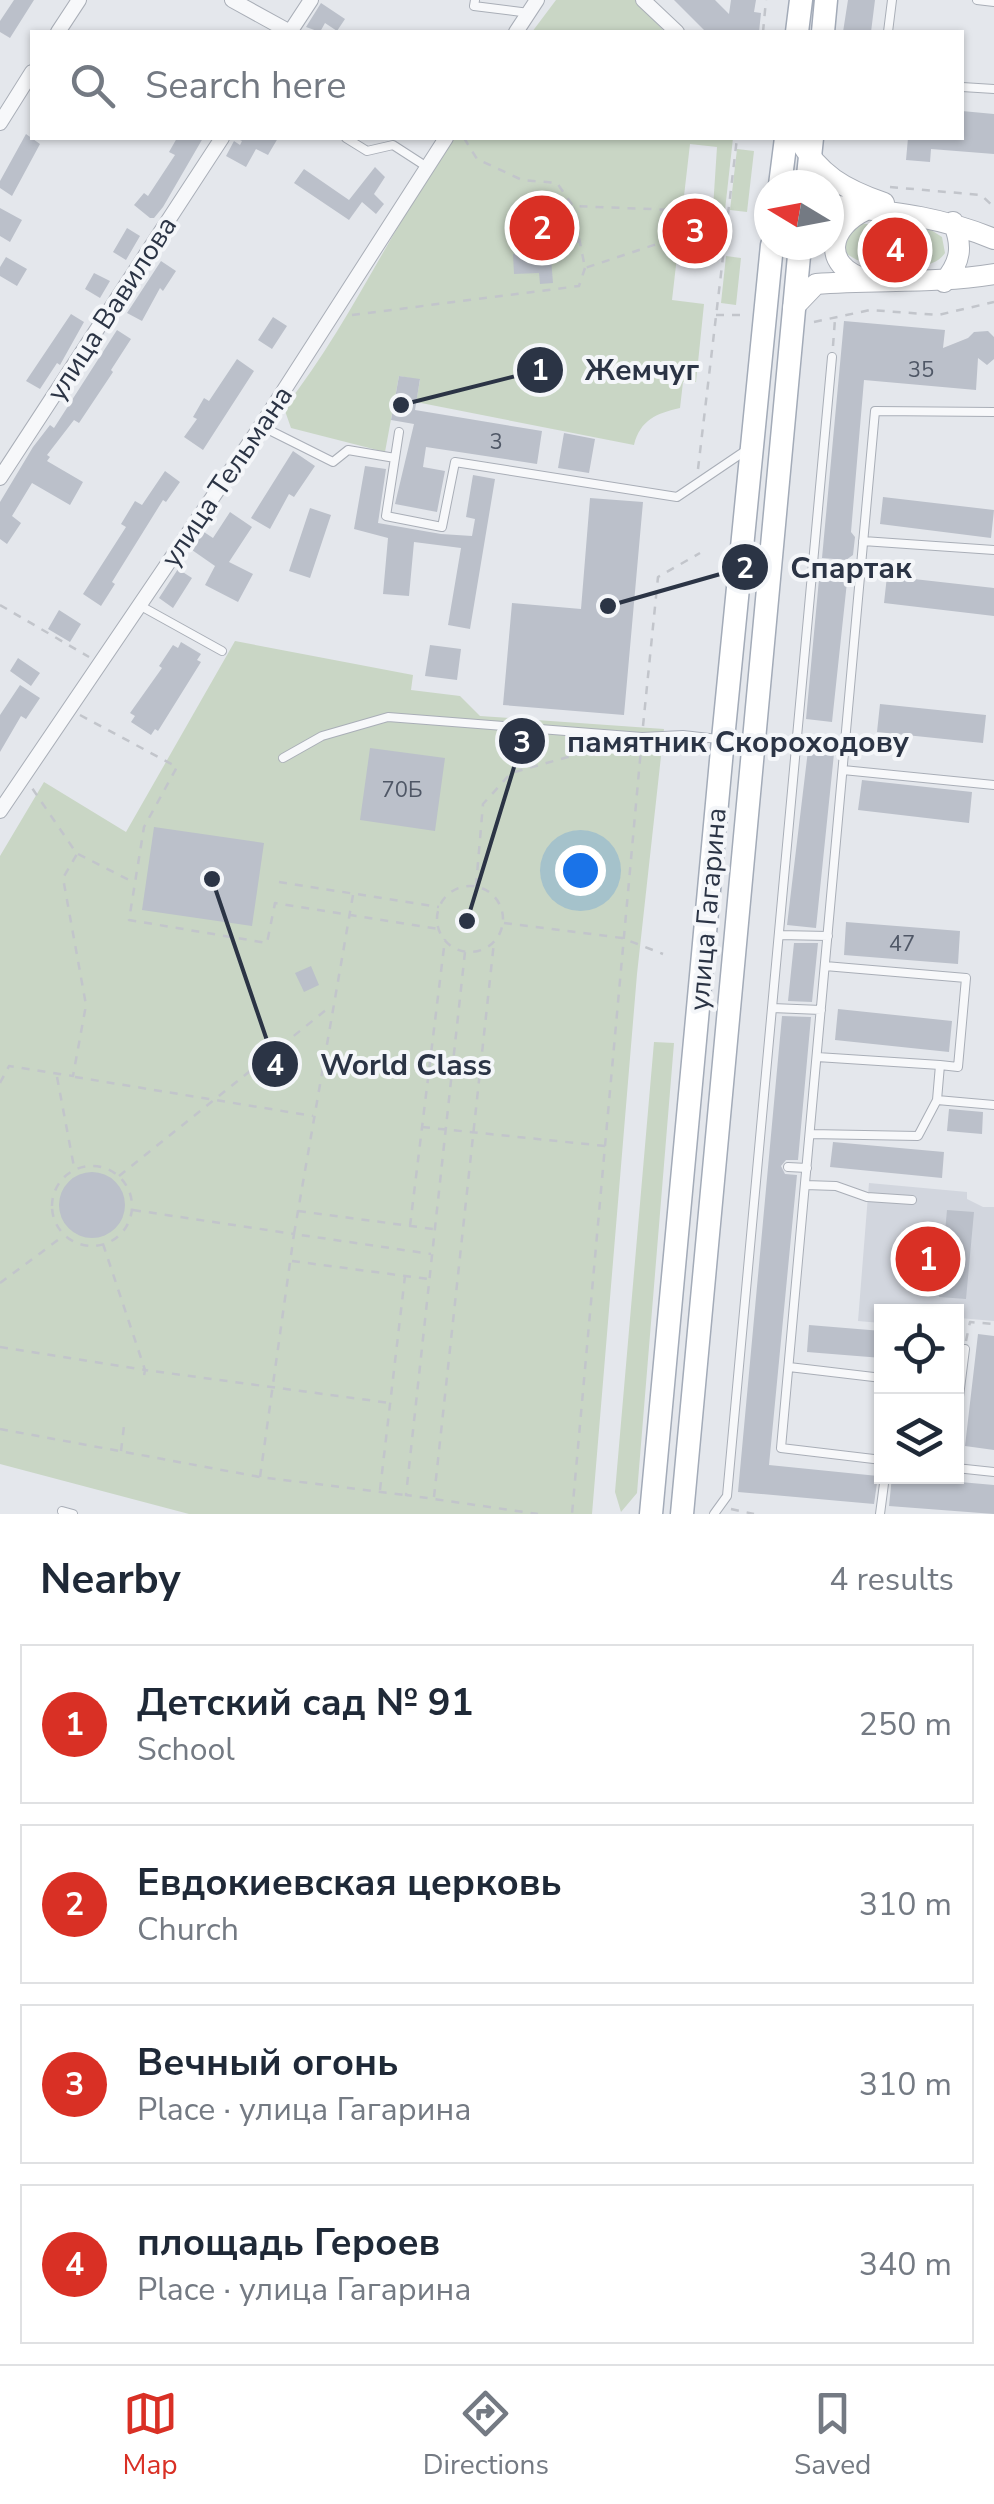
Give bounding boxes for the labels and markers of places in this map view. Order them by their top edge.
pin: 2 [510,190,574,266]
pin: 3 [662,194,728,268]
pin: 4 [862,212,928,288]
callout: Жемчуг [515,340,720,400]
callout: Спартак [720,537,931,597]
callout: памятник Скороходову [497,711,929,771]
callout: World Class [250,1034,512,1094]
pin: 1 [896,1222,960,1296]

